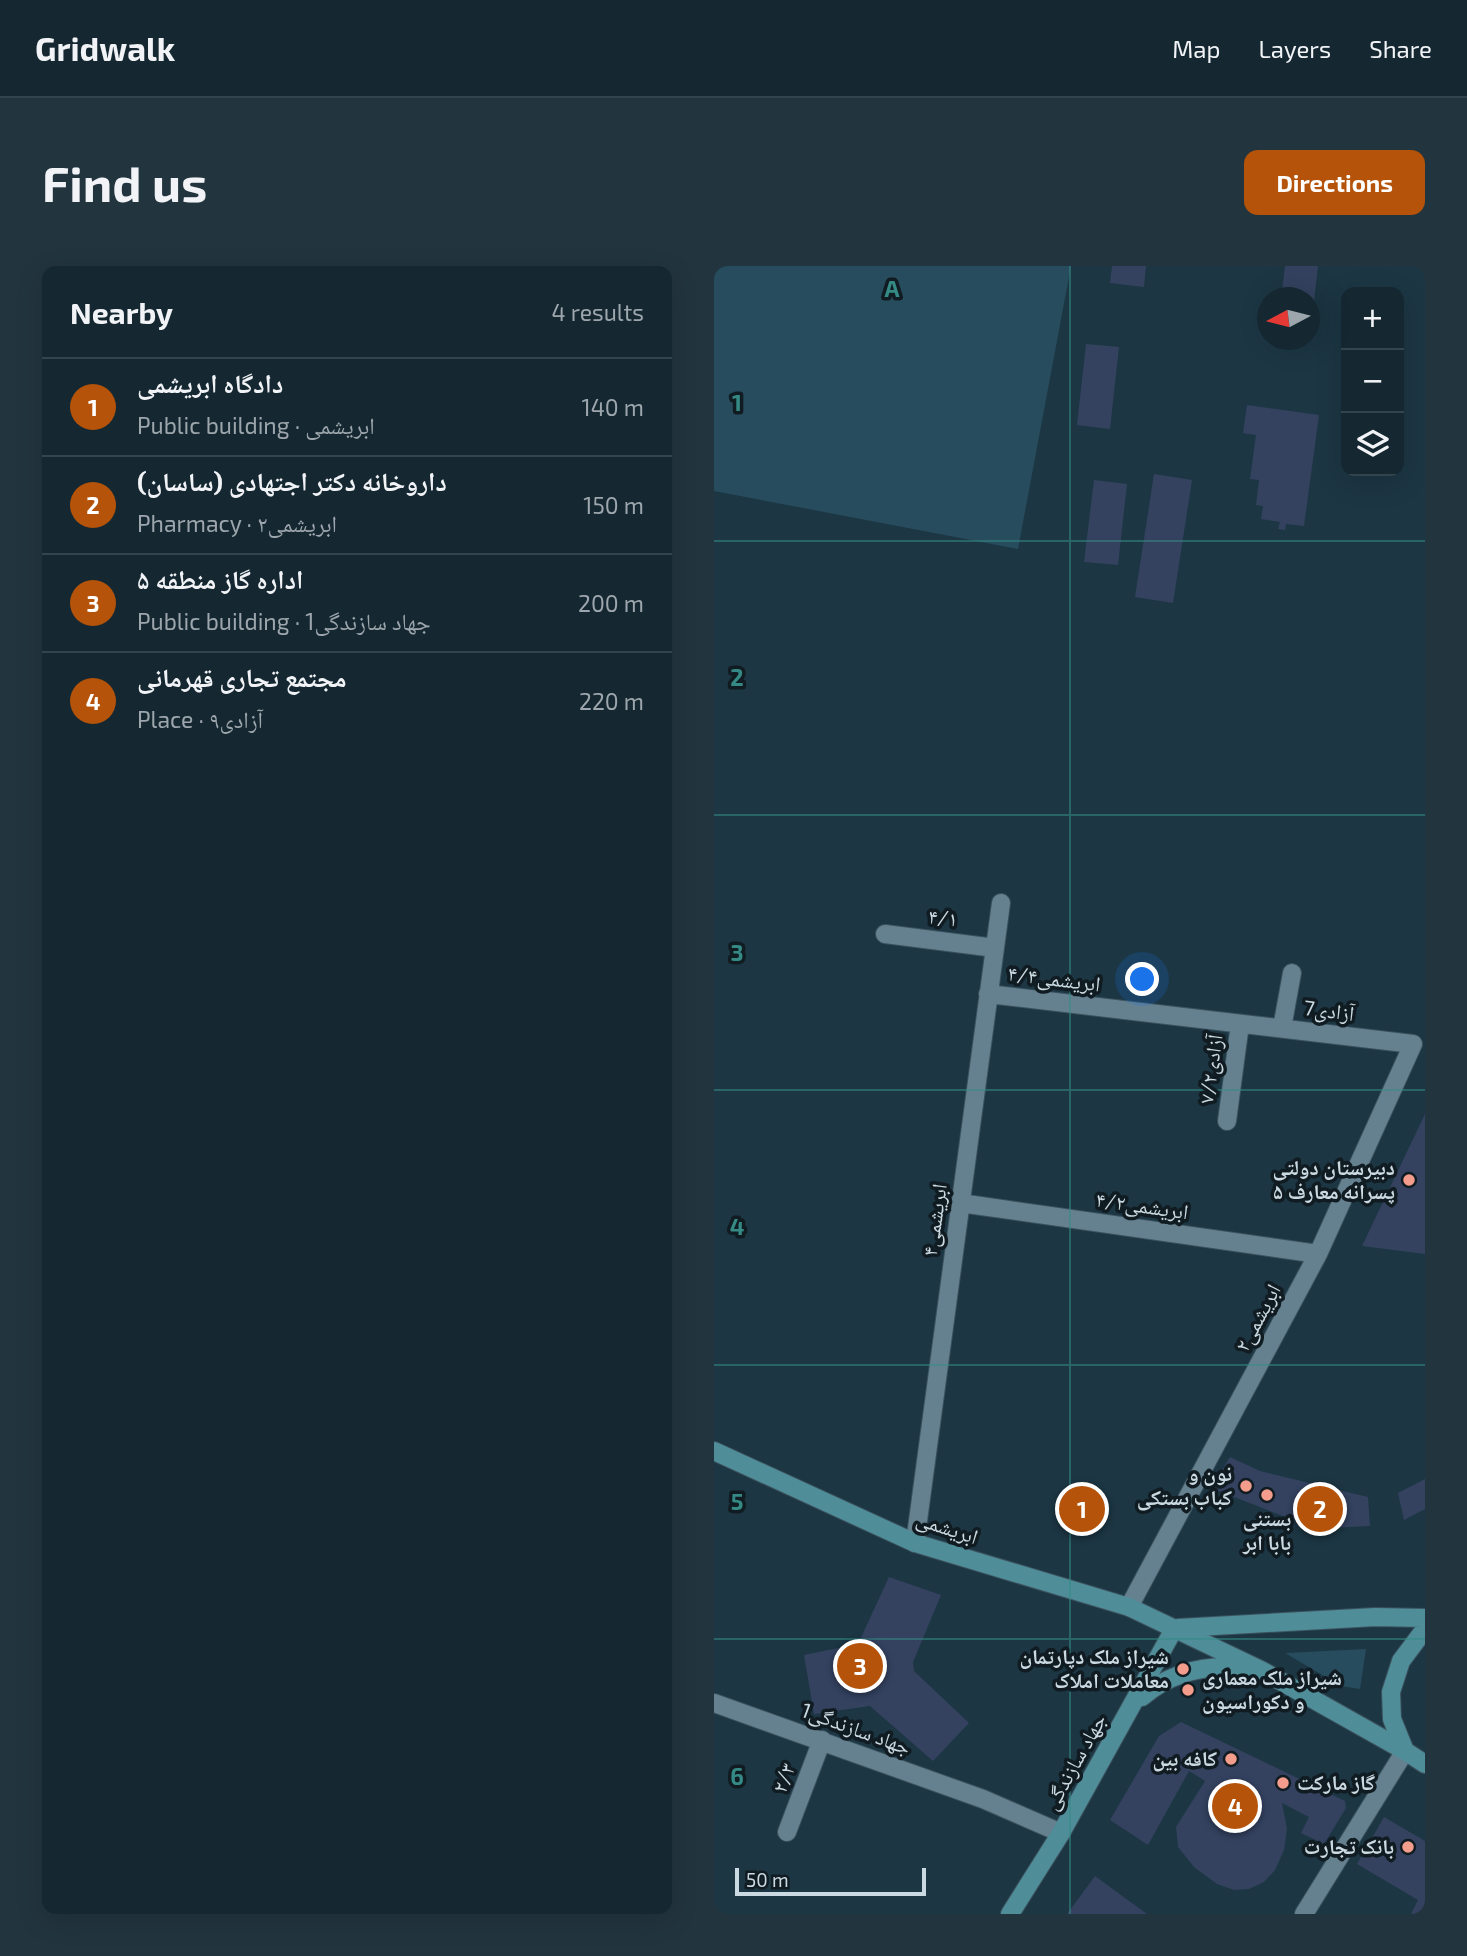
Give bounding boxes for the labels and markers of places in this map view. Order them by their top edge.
place label: دبیرستان دولتی پسرانه معارف ۵ [1273,1154,1395,1204]
marker: دبیرستان دولتی پسرانه معارف ۵ [1401,1172,1417,1188]
place label: نون و کباب بستکی [1137,1460,1232,1511]
marker: نون و کباب بستکی [1238,1478,1254,1494]
pin: 1 [1059,1483,1105,1535]
pin: 2 [1297,1483,1343,1535]
marker: بستنی بابا ابر [1259,1487,1275,1503]
place label: بستنی بابا ابر [1242,1505,1291,1555]
pin: 3 [837,1640,883,1692]
place label: شیراز ملک دپارتمان معاملات املاک [1019,1643,1169,1692]
marker: شیراز ملک دپارتمان معاملات املاک [1175,1661,1191,1677]
place label: شیراز ملک معماری و دکوراسیون [1202,1664,1342,1714]
marker: شیراز ملک معماری و دکوراسیون [1180,1682,1196,1698]
place label: کافه بین [1152,1745,1217,1772]
marker: کافه بین [1223,1751,1239,1767]
place label: گاز مارکت [1297,1769,1375,1794]
marker: گاز مارکت [1275,1775,1291,1791]
pin: 4 [1212,1780,1258,1832]
place label: بانک تجارت [1304,1833,1394,1859]
marker: بانک تجارت [1400,1839,1416,1855]

